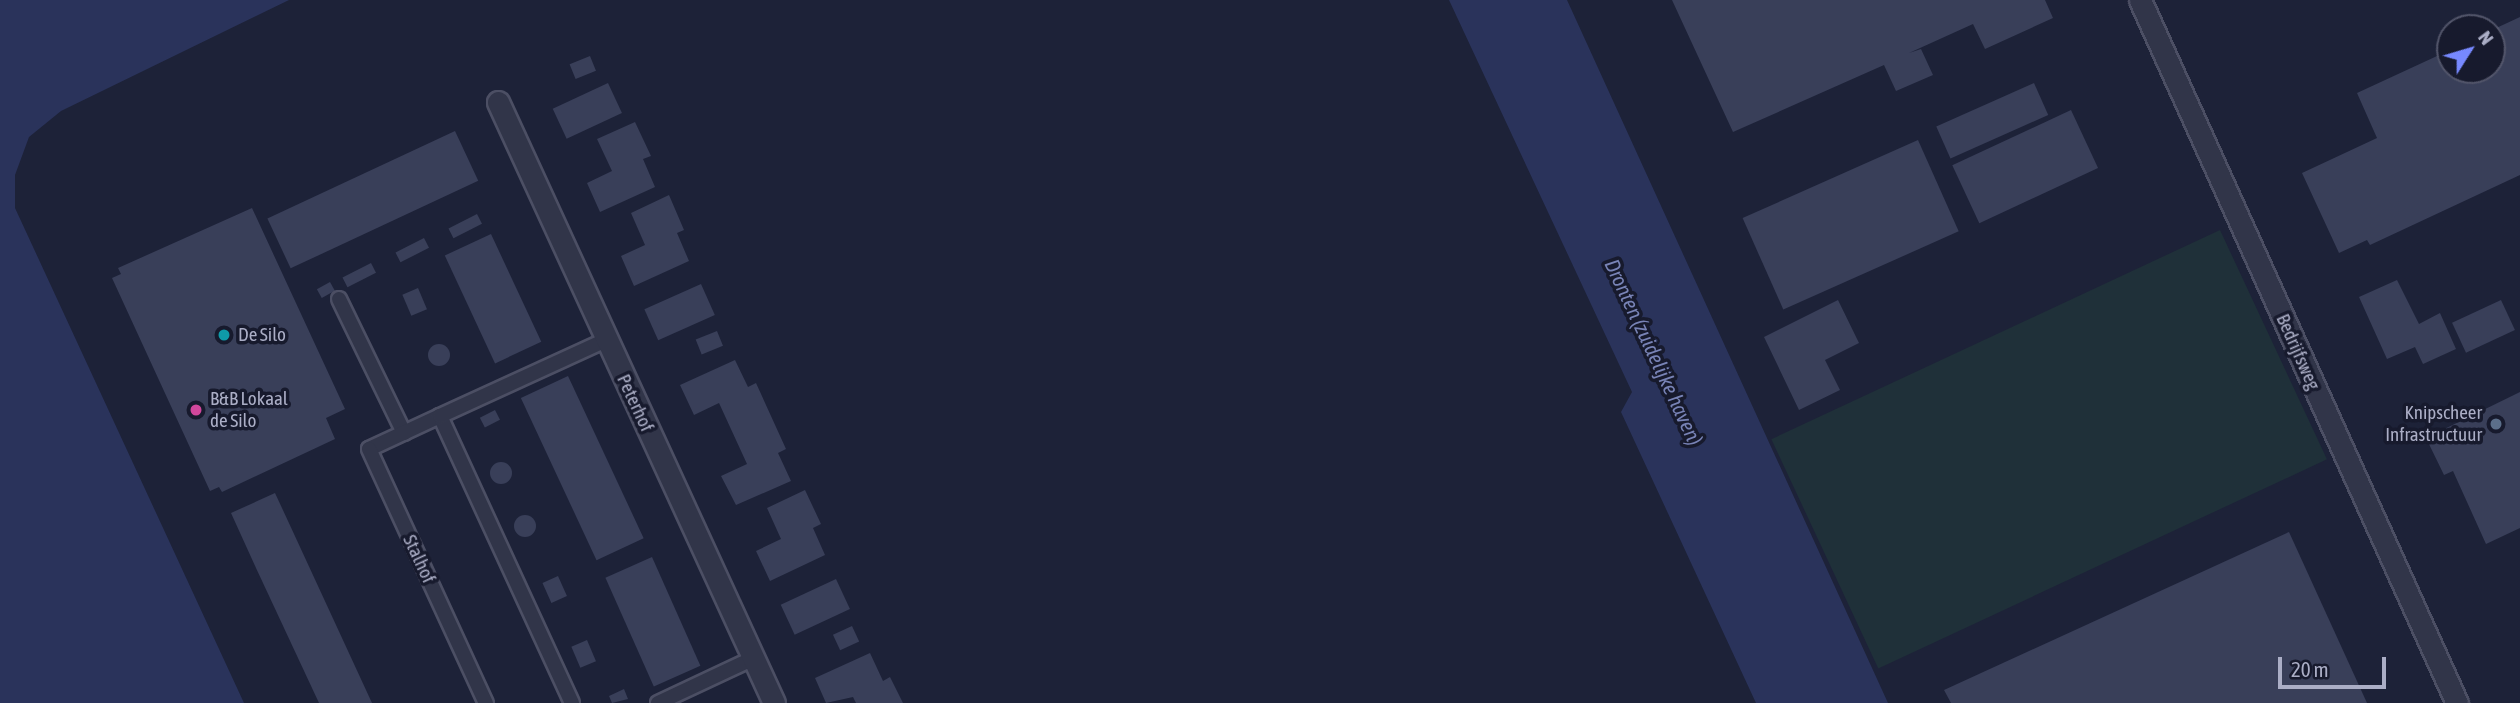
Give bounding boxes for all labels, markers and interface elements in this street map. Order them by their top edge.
north arrow [2436,14,2506,84]
text: N [2474,26,2498,49]
water label: Dronten (zuidelijke haven) [1600,255,1708,449]
street label: Bedrijfsweg [2271,310,2325,394]
place label: De Silo [238,324,286,346]
marker: De Silo [216,327,232,343]
street label: Peterhof [612,371,658,435]
place label: B&B Lokaal de Silo [210,388,288,432]
marker: B&B Lokaal de Silo [188,402,204,418]
place label: Knipscheer Infrastructuur [2385,402,2482,446]
marker: Knipscheer Infrastructuur [2488,416,2504,432]
street label: Stalhof [398,531,440,587]
scale bar [2282,644,2390,688]
text: 20 m [2291,657,2329,681]

